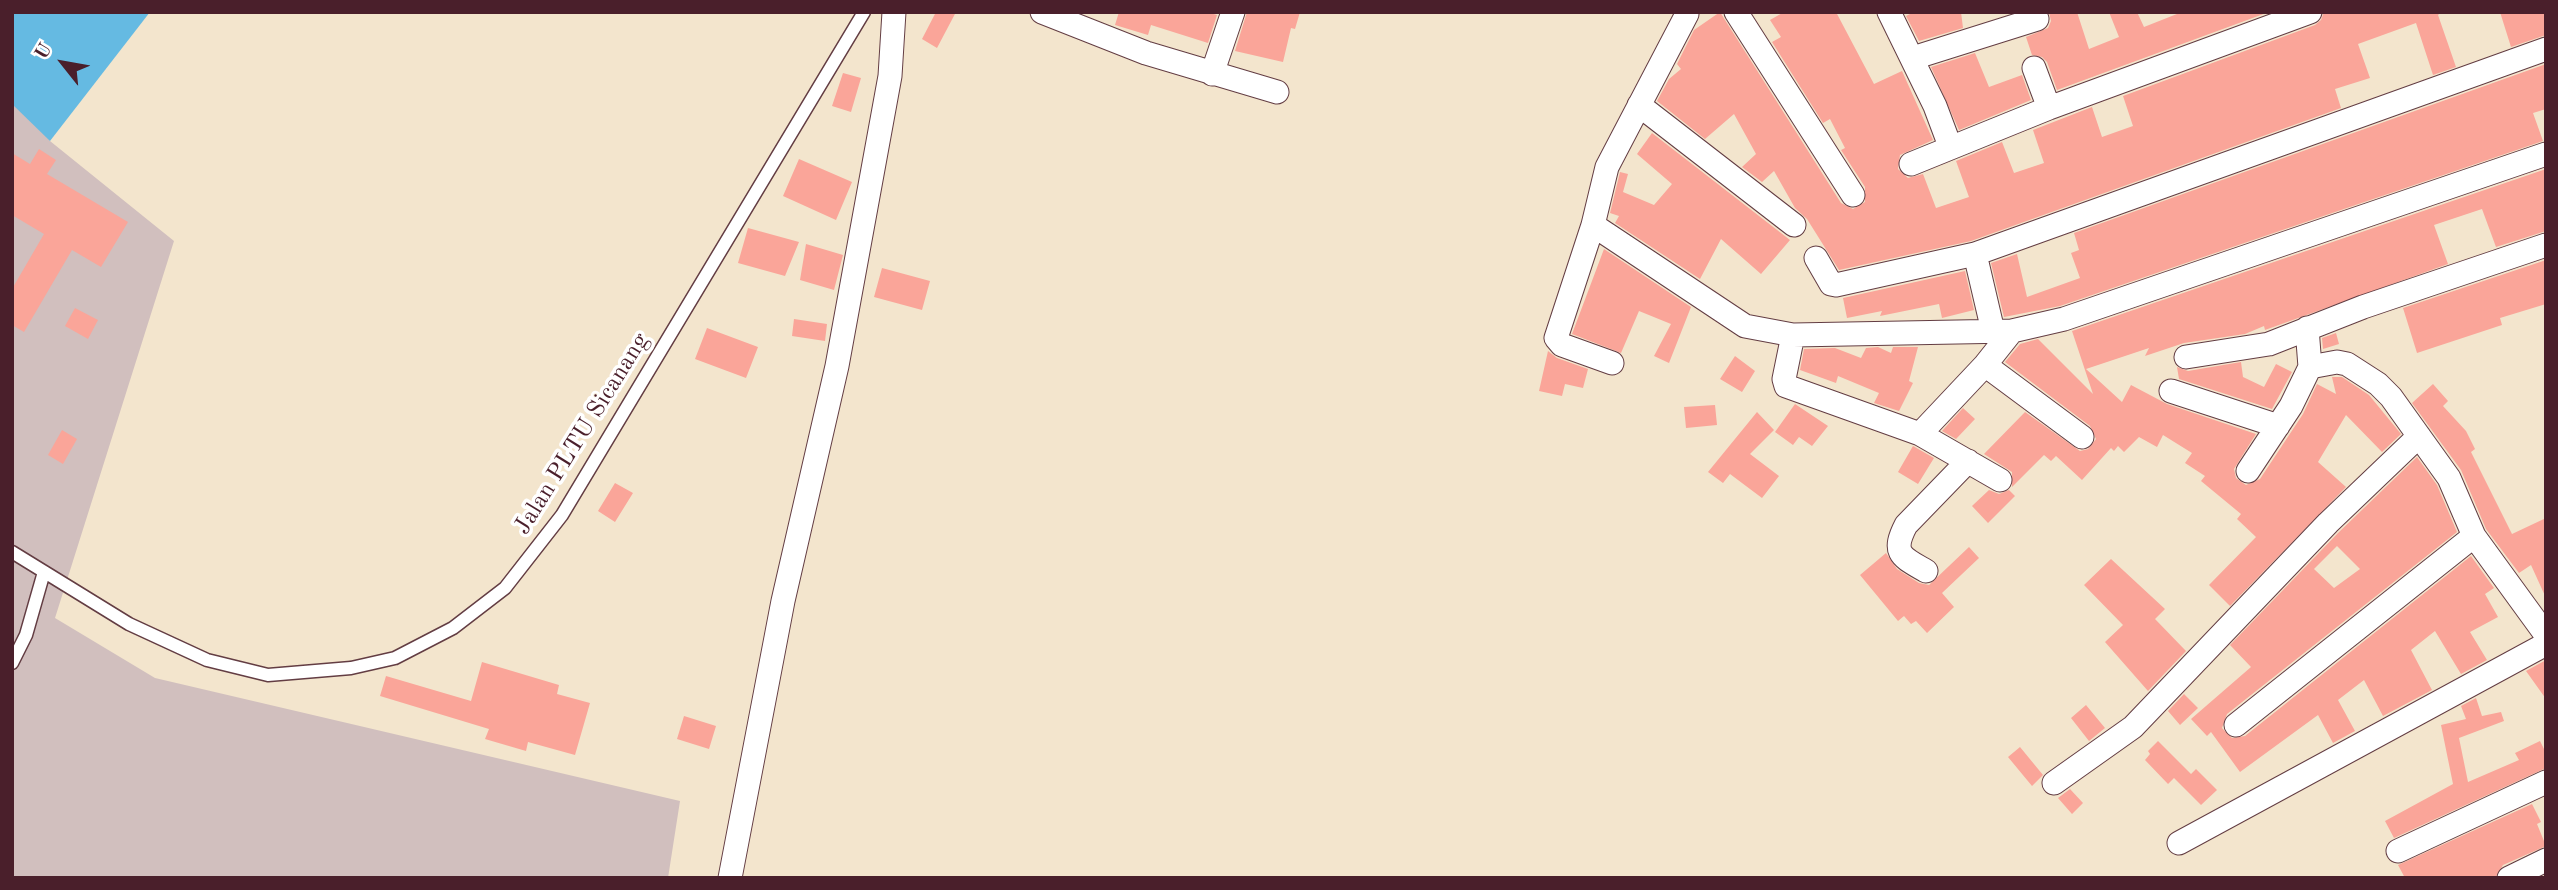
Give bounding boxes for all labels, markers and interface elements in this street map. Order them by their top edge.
north arrow [28,28,98,98]
text: U [33,41,57,63]
street label: Jalan PLTU Sicanang [508,328,656,540]

